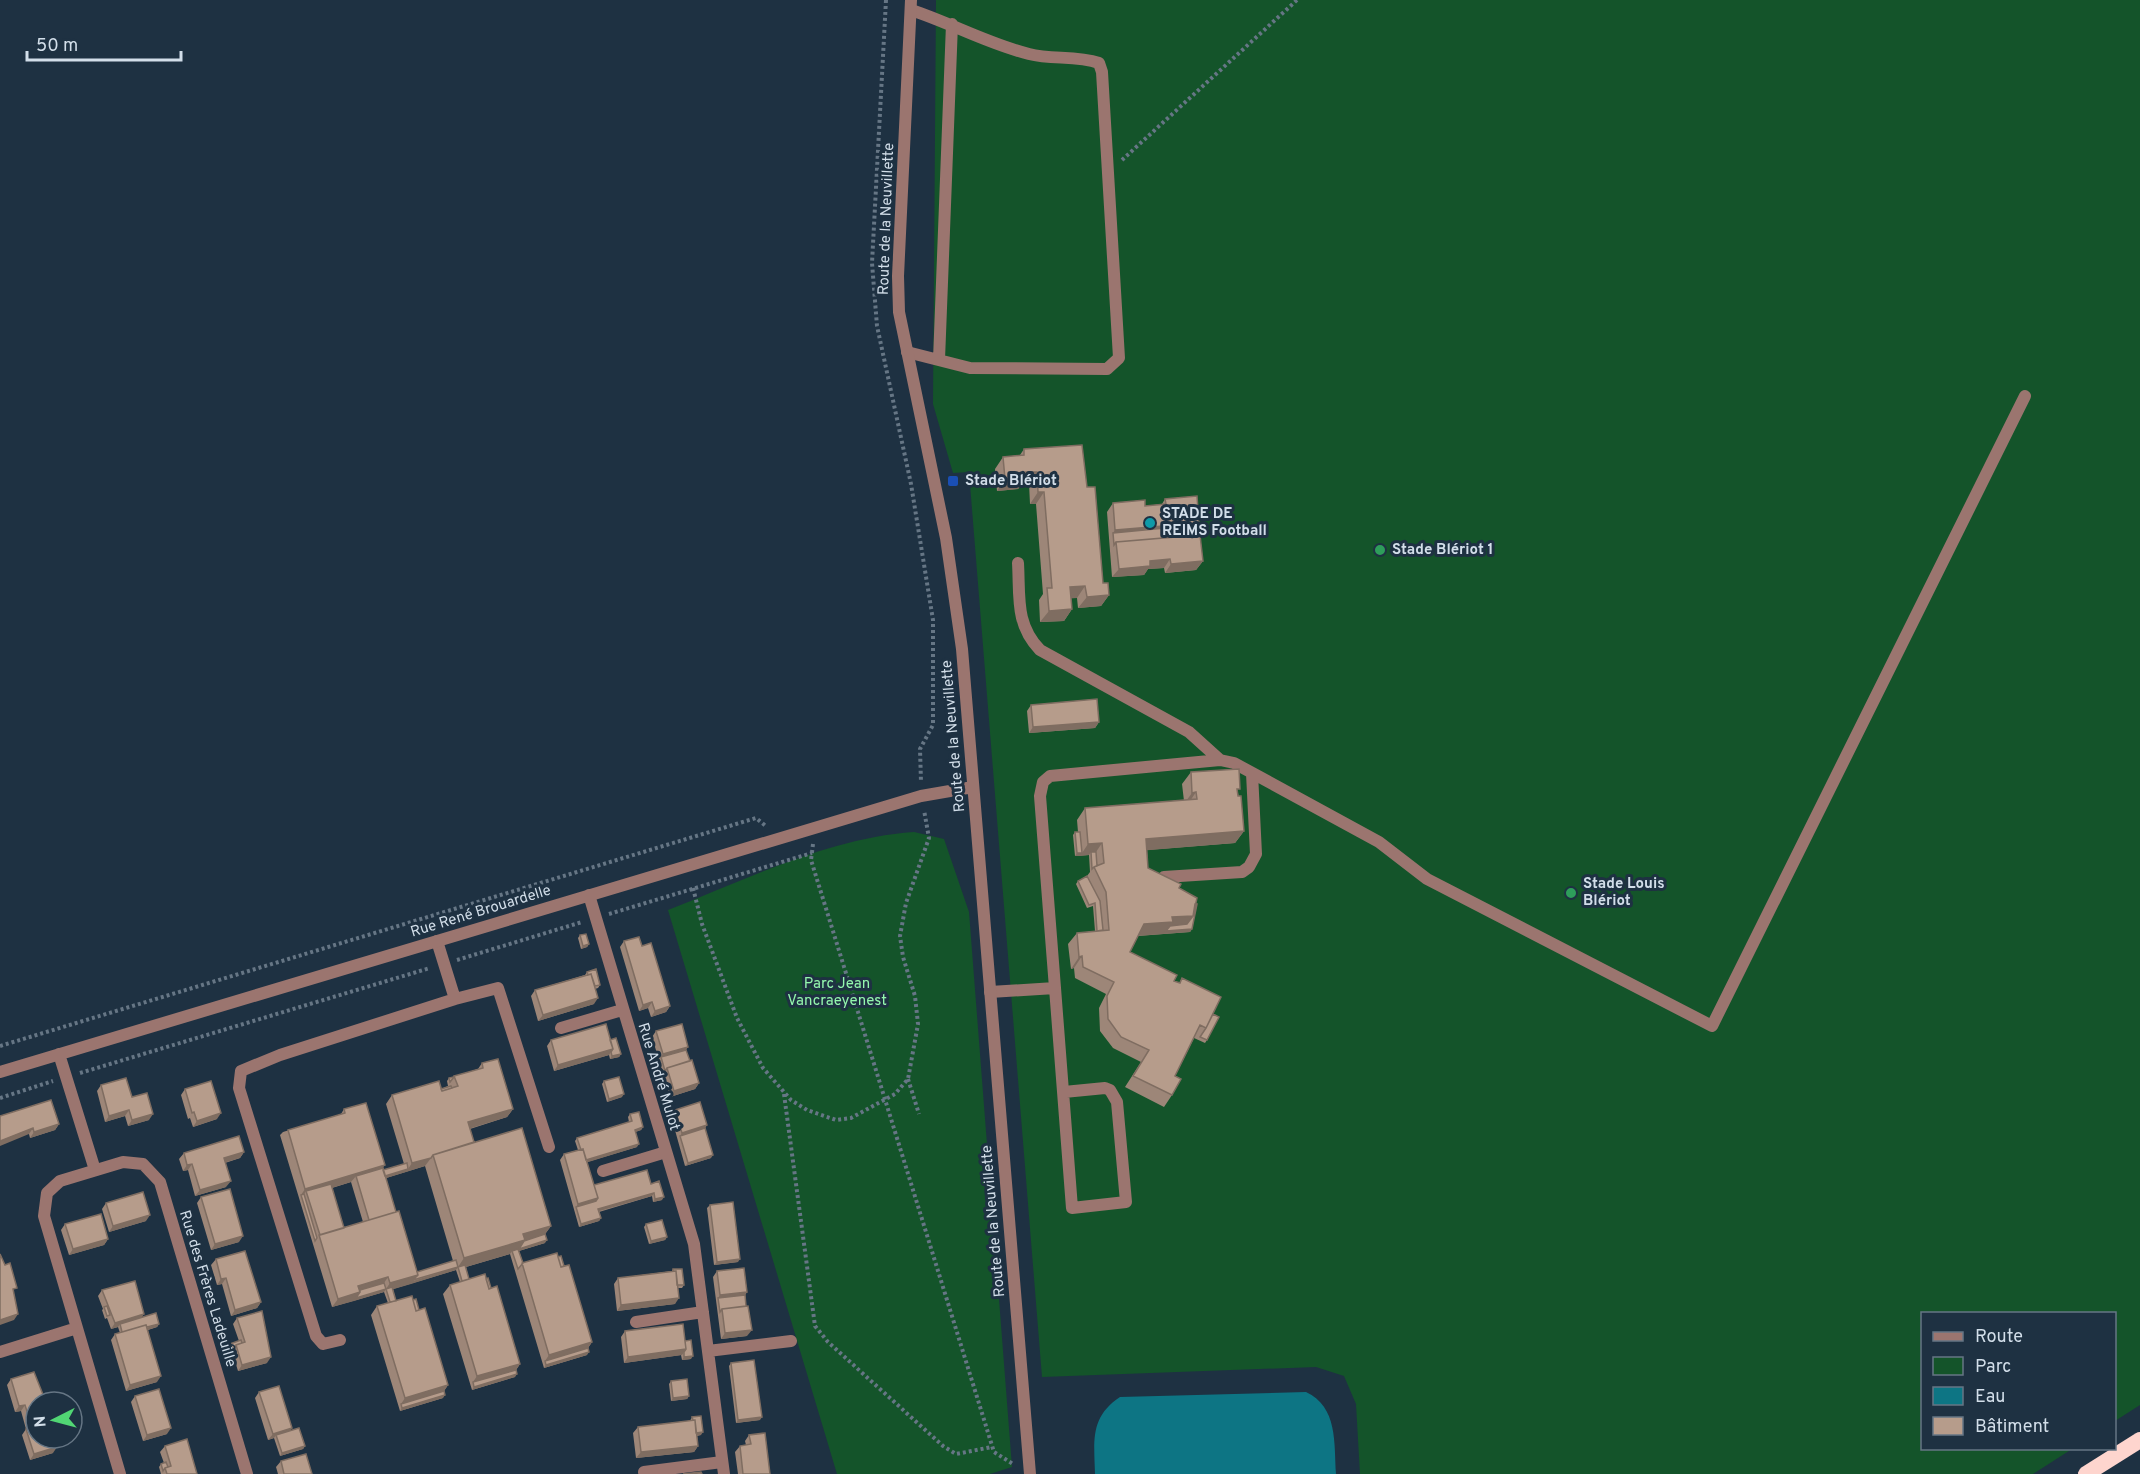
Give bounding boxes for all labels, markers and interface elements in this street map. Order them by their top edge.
scale bar [27,24,182,62]
text: 50 m [36,35,78,58]
street label: Route de la Neuvillette [875,142,899,296]
place label: Stade Blériot [965,472,1057,491]
marker: Stade Blériot [946,474,960,488]
place label: STADE DE REIMS Football [1162,505,1267,541]
marker: STADE DE REIMS Football [1143,516,1157,530]
place label: Stade Blériot 1 [1392,541,1494,560]
marker: Stade Blériot 1 [1373,543,1387,557]
street label: Route de la Neuvillette [938,659,970,813]
place label: Stade Louis Blériot [1583,875,1665,911]
street label: Rue René Brouardelle [408,882,554,942]
marker: Stade Louis Blériot [1564,886,1578,900]
park label: Parc Jean Vancraeyenest [787,975,887,1011]
street label: Rue André Mulot [633,1021,683,1133]
street label: Route de la Neuvillette [978,1144,1010,1298]
street label: Rue des Frères Ladeuille [174,1208,240,1370]
legend [1921,1312,2116,1450]
text: Route [1975,1326,2023,1349]
text: Parc [1975,1356,2011,1379]
text: Eau [1975,1386,2005,1409]
north arrow [24,1390,84,1450]
text: N [31,1415,52,1428]
text: Bâtiment [1975,1416,2049,1439]

